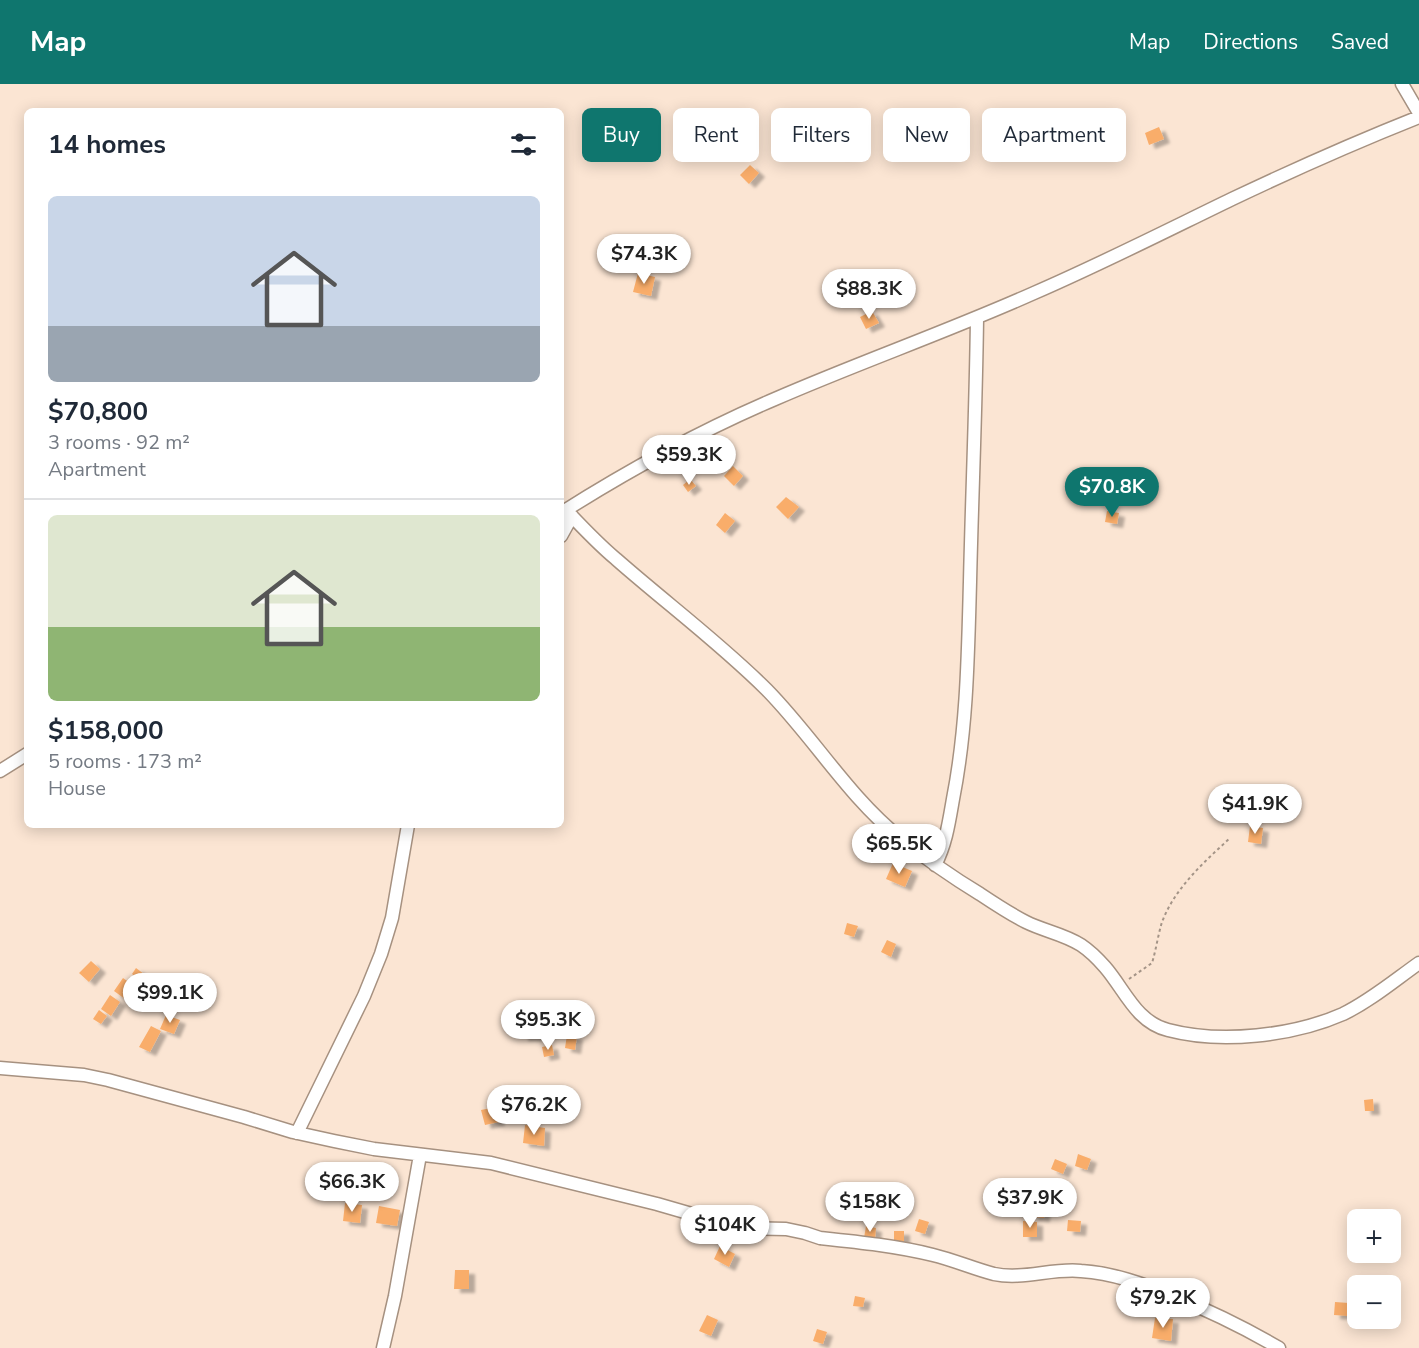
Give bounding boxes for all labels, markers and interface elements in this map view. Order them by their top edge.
text: Map [30,23,86,61]
text: Map [1129,28,1170,56]
text: Directions [1203,28,1298,56]
text: Saved [1331,28,1389,56]
chip: Buy [582,108,661,162]
chip: Rent [673,108,759,162]
chip: Filters [771,108,871,162]
chip: New [883,108,970,162]
chip: Apartment [982,108,1126,162]
text: 14 homes [48,127,166,162]
icon: filters [507,128,540,161]
pin: $74.3K [595,234,693,285]
icon: home [240,235,348,343]
text: $74.3K [611,240,677,267]
pin: $88.3K [820,269,918,320]
text: $88.3K [836,275,902,302]
text: $70,800 [48,394,148,429]
text: 3 rooms · 92 m² [48,429,190,456]
pin: $59.3K [640,435,738,486]
text: $59.3K [656,441,722,468]
text: Apartment [48,456,146,483]
pin: $70.8K [1063,467,1161,518]
text: $70.8K [1079,473,1145,500]
icon: home [240,554,348,662]
text: $158,000 [48,713,164,748]
text: 5 rooms · 173 m² [48,748,202,775]
text: House [48,775,106,802]
pin: $41.9K [1206,784,1304,835]
text: $41.9K [1222,790,1288,817]
pin: $65.5K [850,824,948,875]
text: $65.5K [866,830,932,857]
pin: $99.1K [121,973,219,1024]
text: $99.1K [137,979,203,1006]
pin: $95.3K [499,1000,597,1051]
text: $95.3K [515,1006,581,1033]
pin: $76.2K [485,1085,583,1136]
text: $76.2K [501,1091,567,1118]
pin: $66.3K [303,1162,401,1213]
text: $66.3K [319,1168,385,1195]
pin: $37.9K [981,1178,1079,1229]
pin: $158K [828,1182,912,1233]
text: $37.9K [997,1184,1063,1211]
text: $158K [839,1188,901,1215]
pin: $104K [683,1205,767,1256]
map controls [1347,1209,1401,1329]
button: + [1347,1209,1401,1263]
text: $104K [694,1211,756,1238]
button: − [1347,1275,1401,1329]
pin: $79.2K [1114,1278,1212,1329]
text: $79.2K [1130,1284,1196,1311]

